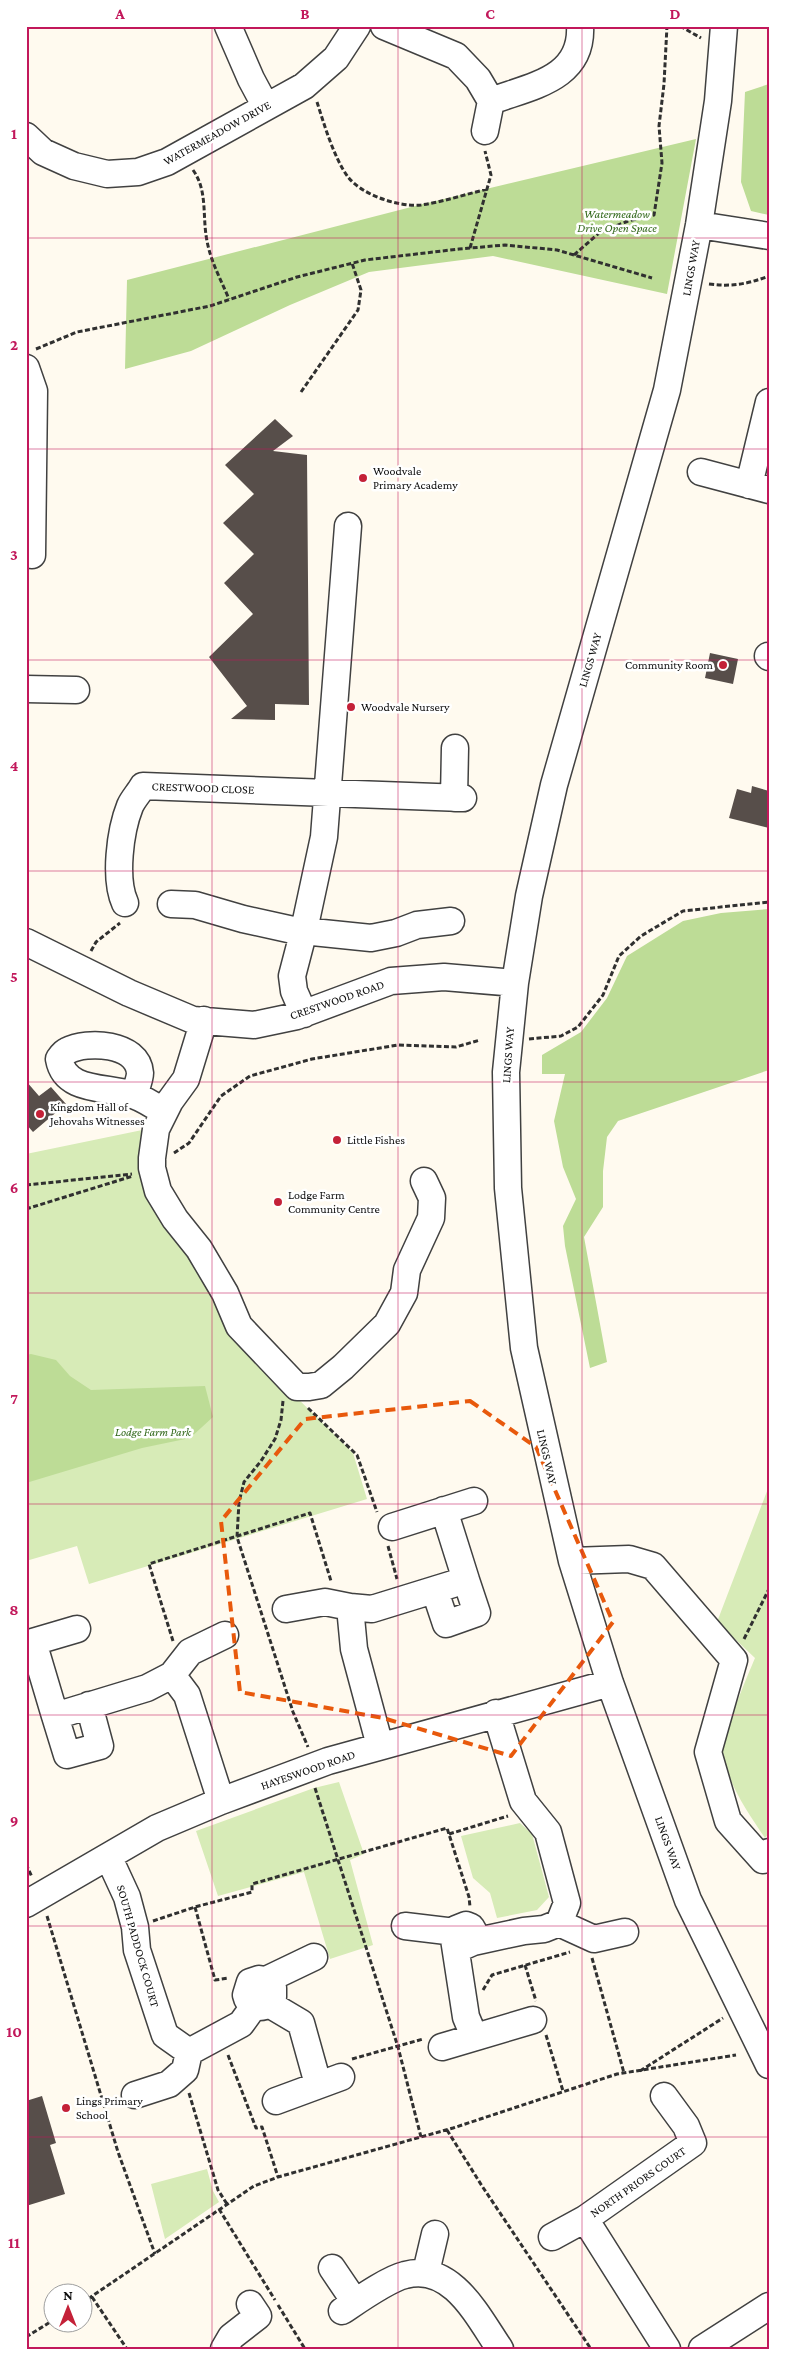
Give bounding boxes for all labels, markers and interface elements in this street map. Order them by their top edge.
text: A [114,5,125,22]
text: B [300,5,310,22]
text: C [485,5,495,22]
text: D [669,5,681,22]
street label: WATERMEADOW DRIVE [161,97,274,168]
text: 1 [11,125,17,142]
park label: Watermeadow Drive Open Space [577,207,657,235]
street label: LINGS WAY [679,238,703,297]
text: 2 [10,336,18,353]
place label: Woodvale Primary Academy [373,464,458,492]
marker: Woodvale Primary Academy [357,472,369,484]
text: 3 [10,546,18,563]
street label: LINGS WAY [576,630,605,689]
place label: Community Room [625,658,713,672]
marker: Community Room [717,659,729,671]
place label: Woodvale Nursery [361,700,450,714]
marker: Woodvale Nursery [345,701,357,713]
text: 4 [10,757,19,774]
street label: CRESTWOOD CLOSE [151,779,255,797]
text: 5 [10,968,18,985]
street label: CRESTWOOD ROAD [288,977,386,1023]
street label: LINGS WAY [499,1026,517,1084]
place label: Kingdom Hall of Jehovahs Witnesses [49,1100,145,1128]
marker: Kingdom Hall of Jehovahs Witnesses [34,1108,46,1120]
place label: Little Fishes [347,1133,405,1147]
marker: Little Fishes [331,1134,343,1146]
text: 6 [10,1179,18,1196]
place label: Lodge Farm Community Centre [288,1188,380,1216]
marker: Lodge Farm Community Centre [272,1196,284,1208]
text: 7 [10,1390,18,1407]
park label: Lodge Farm Park [115,1425,192,1439]
street label: LINGS WAY [534,1428,560,1487]
text: 8 [9,1601,19,1618]
street label: HAYESWOOD ROAD [259,1747,357,1793]
text: 9 [10,1812,18,1829]
street label: LINGS WAY [652,1814,684,1872]
street label: SOUTH PADDOCK COURT [114,1883,162,2009]
text: 10 [6,2023,22,2040]
place label: Lings Primary School [76,2094,143,2122]
marker: Lings Primary School [60,2102,72,2114]
street label: NORTH PRIORS COURT [588,2143,689,2220]
text: 11 [8,2234,20,2251]
north arrow [42,2282,92,2332]
text: N [63,2287,73,2303]

